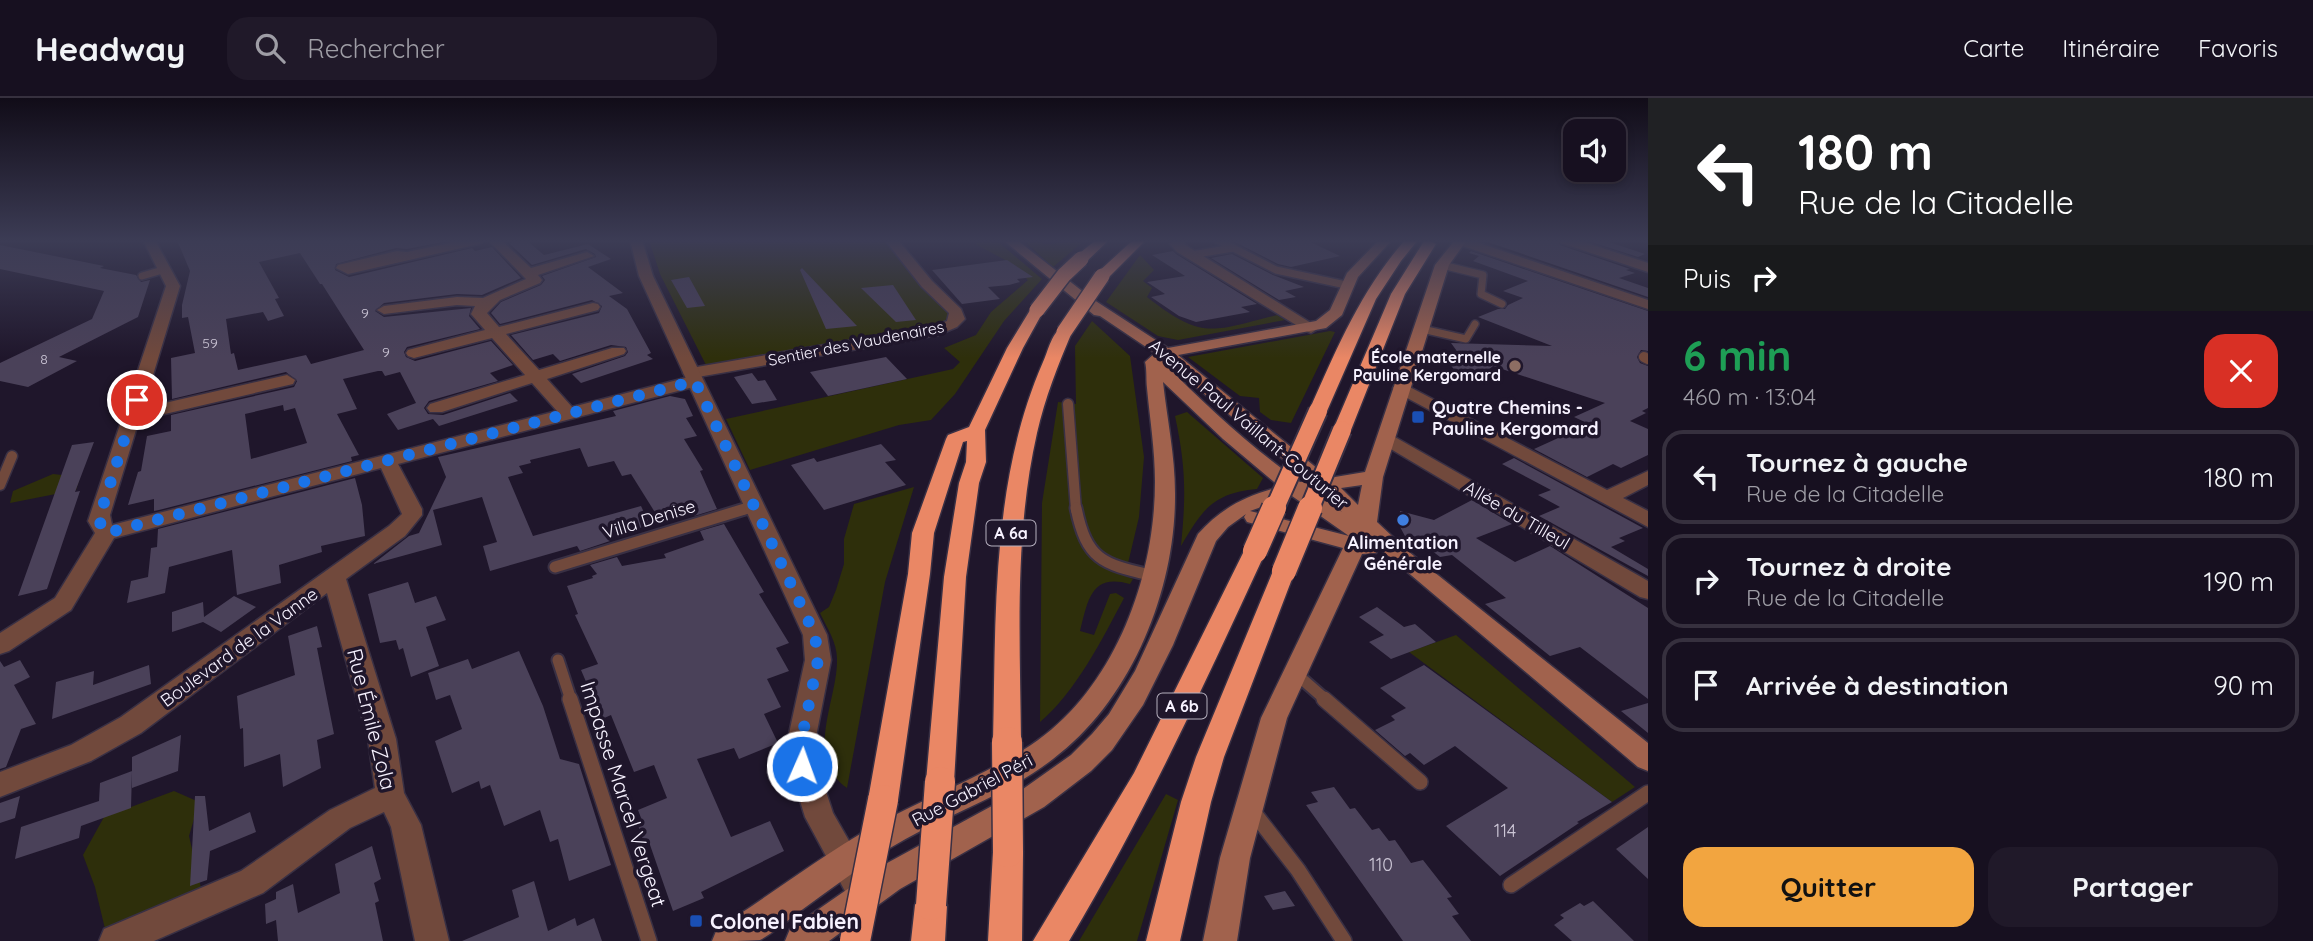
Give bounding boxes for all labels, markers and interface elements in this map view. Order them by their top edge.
search box [227,17,717,80]
text: Headway [35,28,185,69]
icon: search [251,29,289,67]
text: Rechercher [307,32,445,65]
text: Carte [1963,33,2024,63]
text: Itinéraire [2062,33,2160,63]
text: Favoris [2198,33,2278,63]
map controls [1563,119,1626,182]
button: sound [1563,119,1626,182]
text: 180 m [1798,121,1933,182]
icon: left [1683,126,1774,217]
text: Rue de la Citadelle [1798,182,2074,222]
icon: right [1745,259,1783,297]
text: Puis [1683,262,1731,295]
house number: 9 [361,304,369,322]
street label: Sentier des Vaudenaires [766,316,946,370]
text: 6 min [1683,329,1792,382]
house number: 59 [202,334,218,352]
street label: Avenue Paul Vaillant-Couturier [1145,334,1354,514]
button: close [2204,334,2278,408]
house number: 9 [382,343,390,361]
place label: École maternelle Pauline Kergomard [1353,347,1501,385]
house number: 8 [40,350,48,368]
marker: École maternelle Pauline Kergomard [1507,358,1523,374]
pin [107,370,167,430]
icon: arrive [118,381,156,419]
text: 460 m · 13:04 [1683,382,1816,411]
place label: Quatre Chemins - Pauline Kergomard [1432,396,1599,440]
marker: Quatre Chemins - Pauline Kergomard [1410,409,1426,425]
text: Tournez à gauche [1746,446,1968,479]
icon: left [1687,458,1725,496]
text: 180 m [2204,461,2274,494]
street label: Allée du Tilleul [1460,475,1574,555]
text: Rue de la Citadelle [1746,479,1944,508]
street label: Villa Denise [600,494,698,544]
marker: Alimentation Générale [1395,512,1411,528]
road number: A 6a [986,520,1036,546]
place label: Alimentation Générale [1348,531,1458,575]
text: Tournez à droite [1746,550,1951,583]
icon: right [1687,562,1725,600]
text: 190 m [2204,565,2274,598]
street label: Boulevard de la Vanne [156,582,322,712]
text: Rue de la Citadelle [1746,583,1944,612]
street label: Rue Émile Zola [342,646,402,792]
icon: arrive [1687,666,1725,704]
text: Arrivée à destination [1746,669,2009,702]
text: 90 m [2213,669,2274,702]
street label: Impasse Marcel Vergeat [575,678,673,910]
road number: A 6b [1158,694,1206,719]
position arrow [765,729,839,803]
street label: Rue Gabriel Péri [908,749,1036,831]
house number: 114 [1494,819,1516,842]
button: Quitter [1683,847,1974,927]
button: Partager [1988,847,2278,927]
house number: 110 [1369,853,1393,876]
place label: Colonel Fabien [710,908,859,934]
marker: Colonel Fabien [688,913,704,929]

